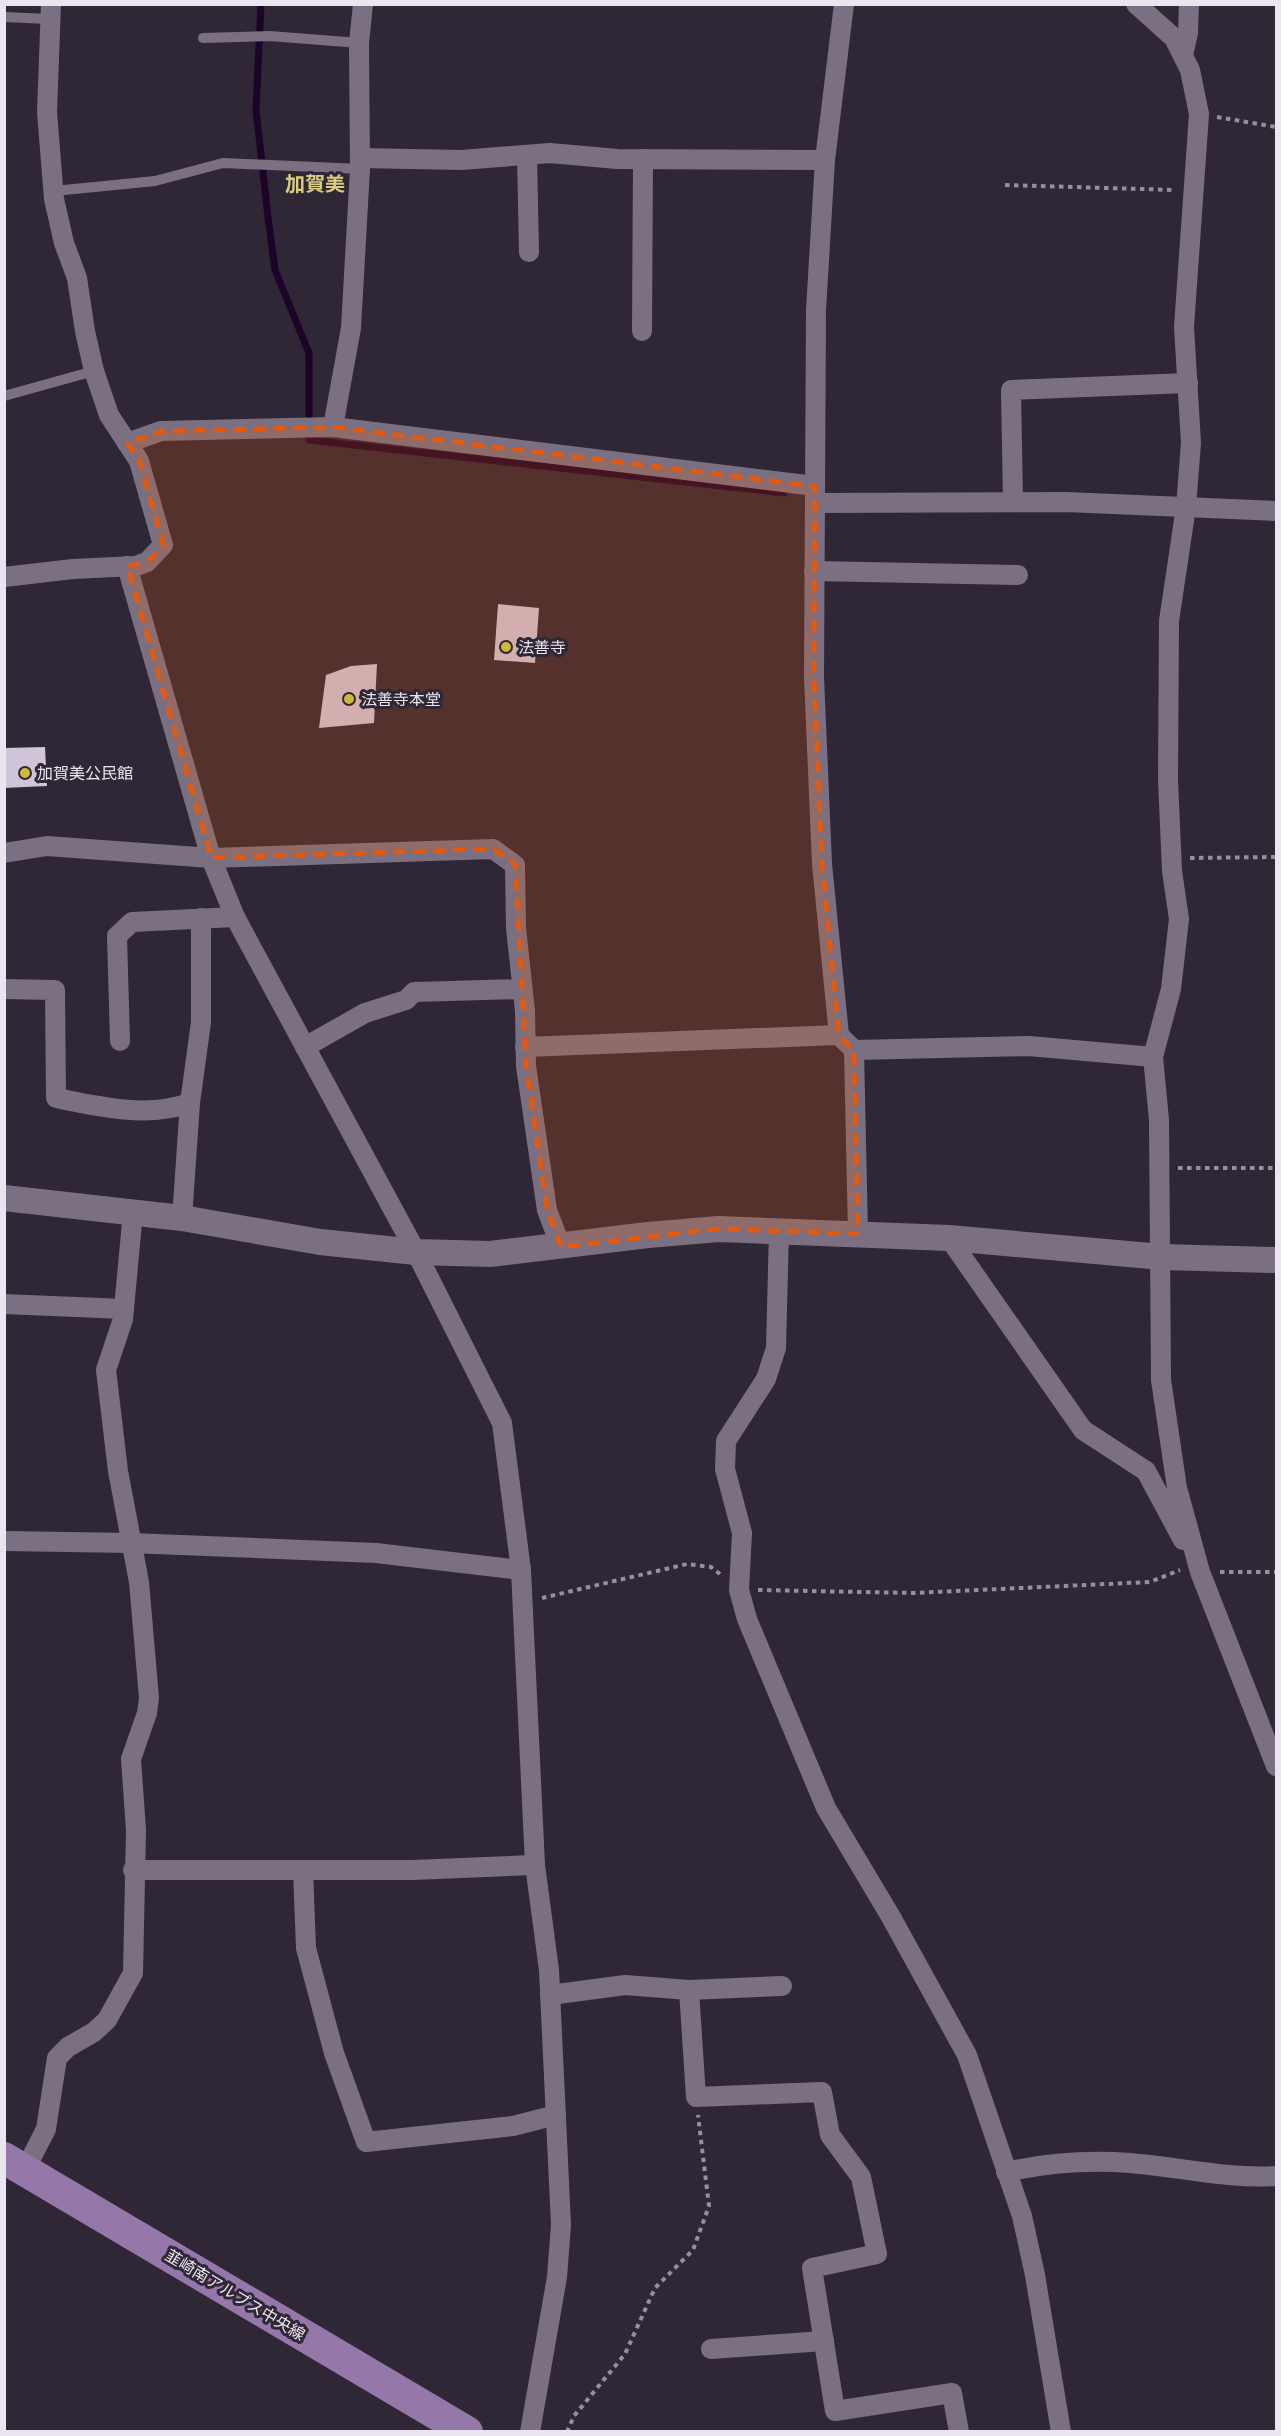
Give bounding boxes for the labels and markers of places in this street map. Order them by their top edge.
place label: 法善寺 [518,638,566,657]
marker: 法善寺 [499,640,513,654]
place label: 法善寺本堂 [361,690,441,709]
marker: 法善寺本堂 [342,692,356,706]
place label: 加賀美公民館 [37,764,133,783]
marker: 加賀美公民館 [18,766,32,780]

